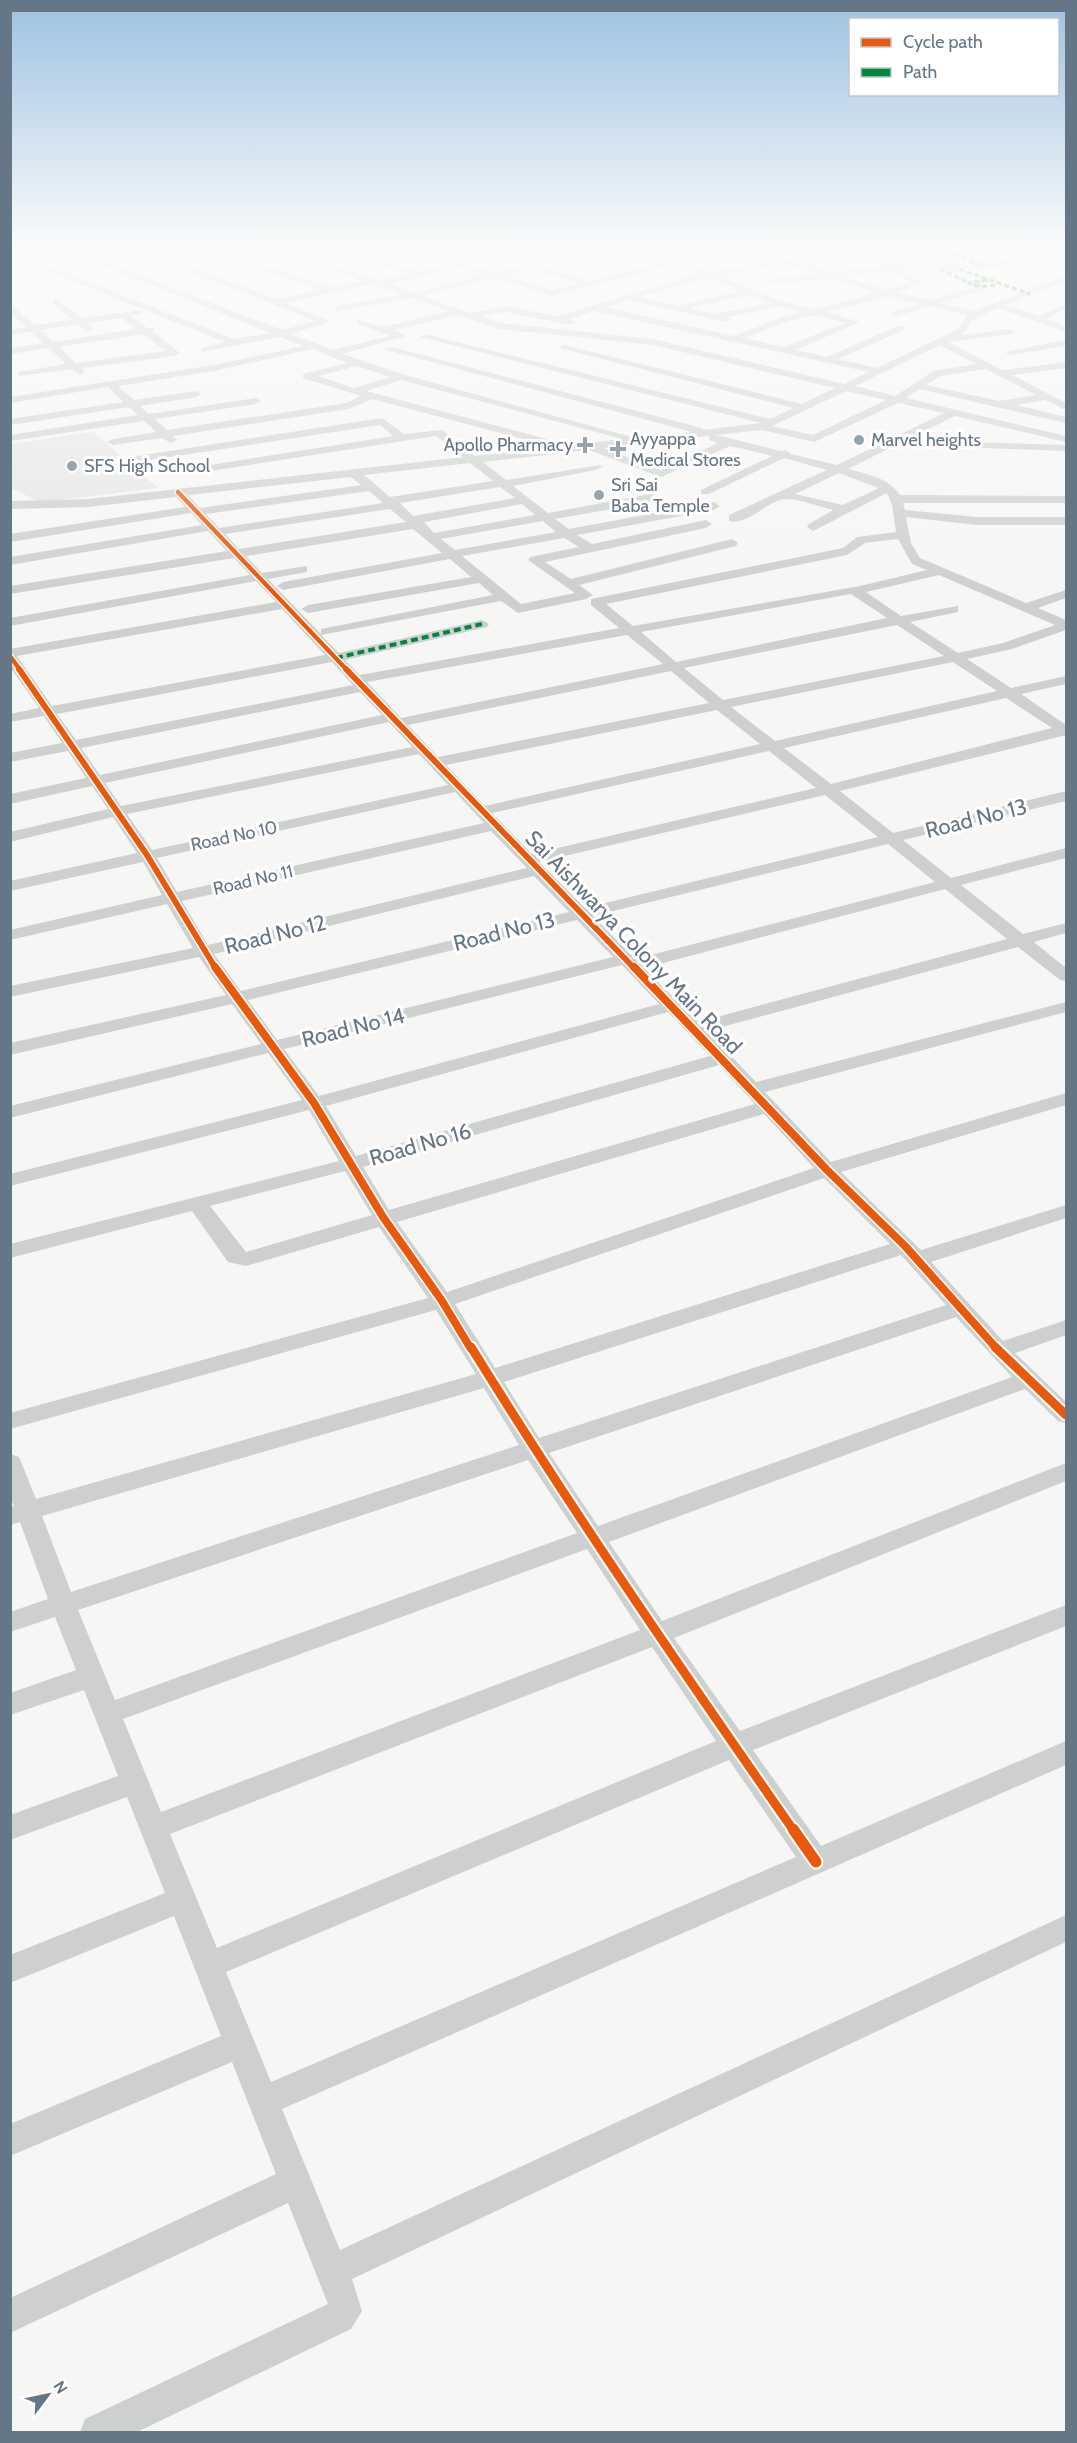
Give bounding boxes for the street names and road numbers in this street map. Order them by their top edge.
street label: Road No 13 [922,793,1030,844]
street label: Road No 10 [189,816,279,856]
street label: Sai Aishwarya Colony Main Road [520,825,748,1060]
street label: Road No 11 [211,860,295,900]
street label: Road No 13 [450,906,558,957]
street label: Road No 12 [222,909,329,960]
street label: Road No 14 [299,1002,407,1053]
street label: Road No 16 [366,1117,474,1172]

